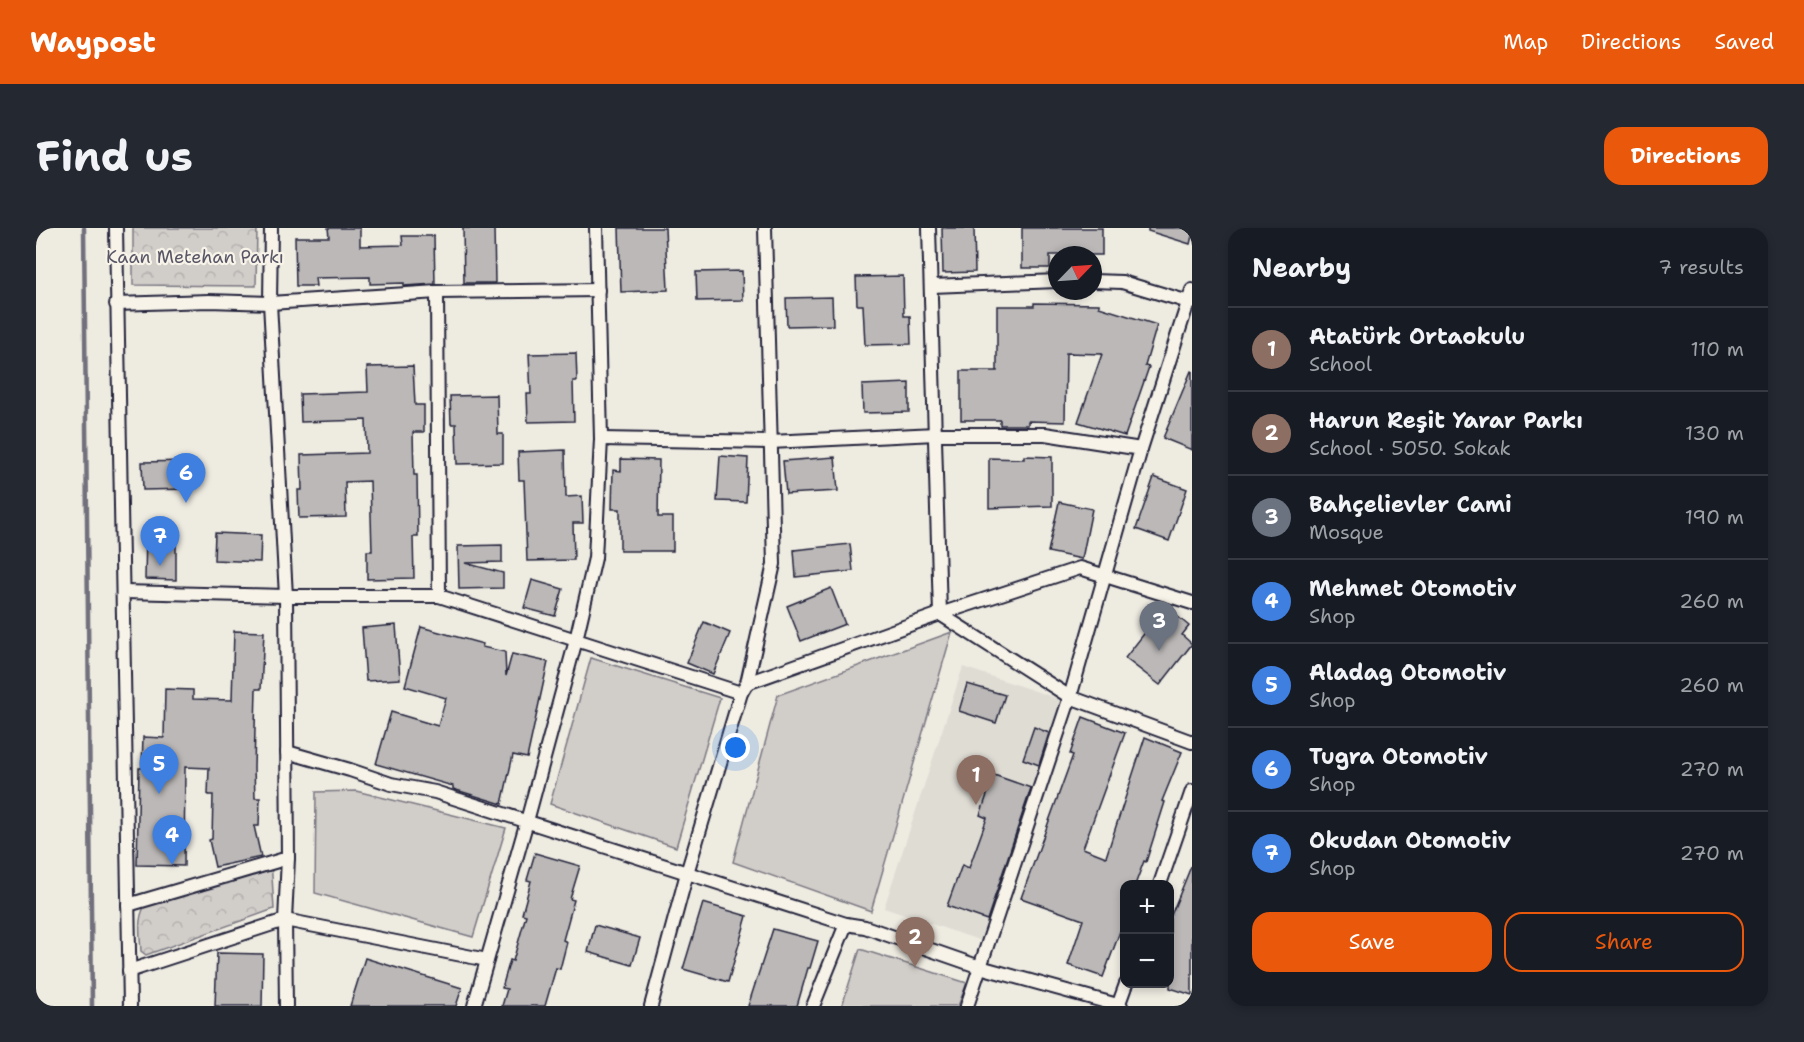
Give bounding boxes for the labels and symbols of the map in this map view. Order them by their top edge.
park label: Kaan Metehan Parkı [106,245,284,269]
north arrow [1048,246,1102,300]
pin: 6 [166,454,206,503]
pin: 7 [140,516,180,566]
pin: 3 [1140,602,1178,651]
your location [721,733,750,762]
pin: 5 [140,744,178,794]
pin: 1 [956,756,996,805]
pin: 4 [152,816,192,865]
pin: 2 [896,918,934,967]

